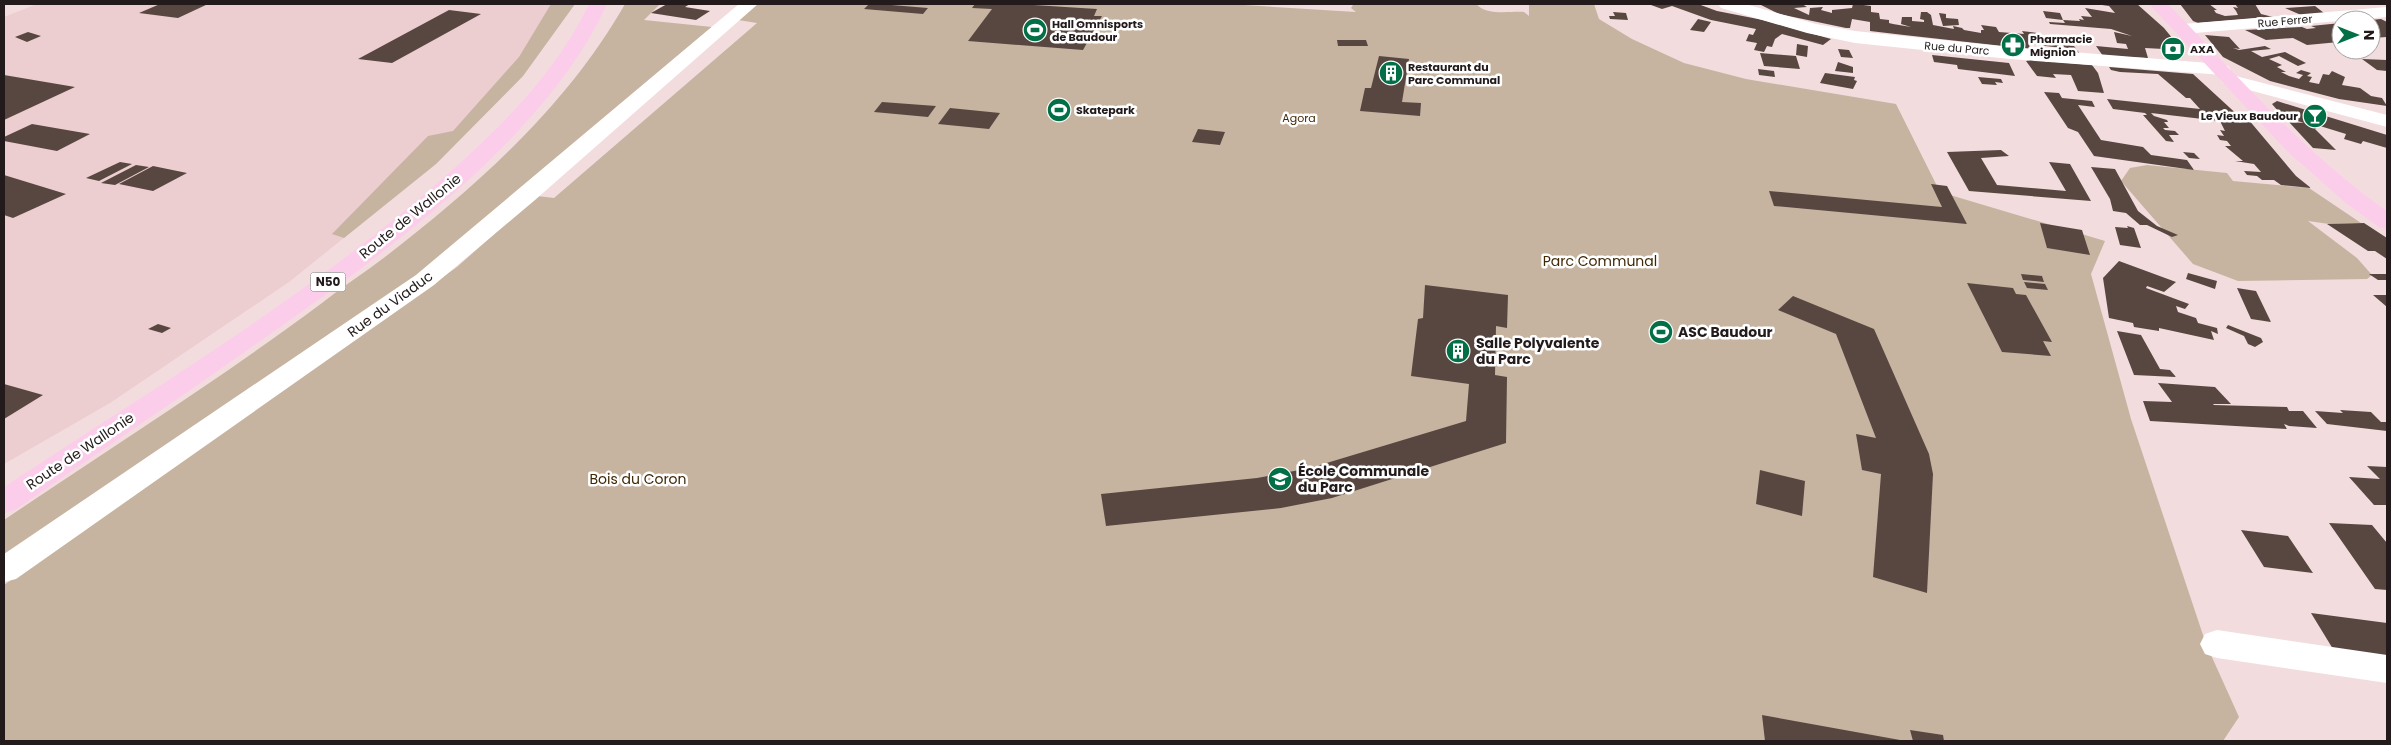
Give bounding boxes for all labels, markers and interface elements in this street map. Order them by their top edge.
north arrow [2331,10,2381,60]
street label: Rue Ferrer [2257,11,2313,31]
place label: Hall Omnisports de Baudour [1052,16,1143,45]
sports icon: Hall Omnisports de Baudour [1022,17,1048,43]
text: N [2359,30,2379,40]
place label: Pharmacie Mignion [2030,31,2092,60]
pharmacy icon: Pharmacie Mignion [2000,32,2026,58]
bank icon: AXA [2160,36,2186,62]
street label: Rue du Parc [1924,37,1991,59]
place label: AXA [2190,41,2214,57]
place label: Restaurant du Parc Communal [1408,59,1500,88]
building icon: Restaurant du Parc Communal [1378,60,1404,86]
sports icon: Skatepark [1046,97,1072,123]
place label: Skatepark [1076,102,1135,118]
bar icon: Le Vieux Baudour [2302,103,2328,129]
place label: Le Vieux Baudour [2201,108,2298,124]
park label: Agora [1282,110,1316,126]
street label: Route de Wallonie [355,168,465,263]
park label: Parc Communal [1543,251,1657,271]
street label: Rue du Viaduc [343,266,437,342]
road number: N50 [310,272,346,292]
sports icon: ASC Baudour [1648,319,1674,345]
place label: ASC Baudour [1678,322,1773,342]
place label: Salle Polyvalente du Parc [1476,333,1600,369]
building icon: Salle Polyvalente du Parc [1445,338,1471,364]
street label: Route de Wallonie [22,407,138,494]
place label: École Communale du Parc [1298,461,1429,497]
school or university icon: École Communale du Parc [1267,466,1293,492]
park label: Bois du Coron [589,469,687,489]

